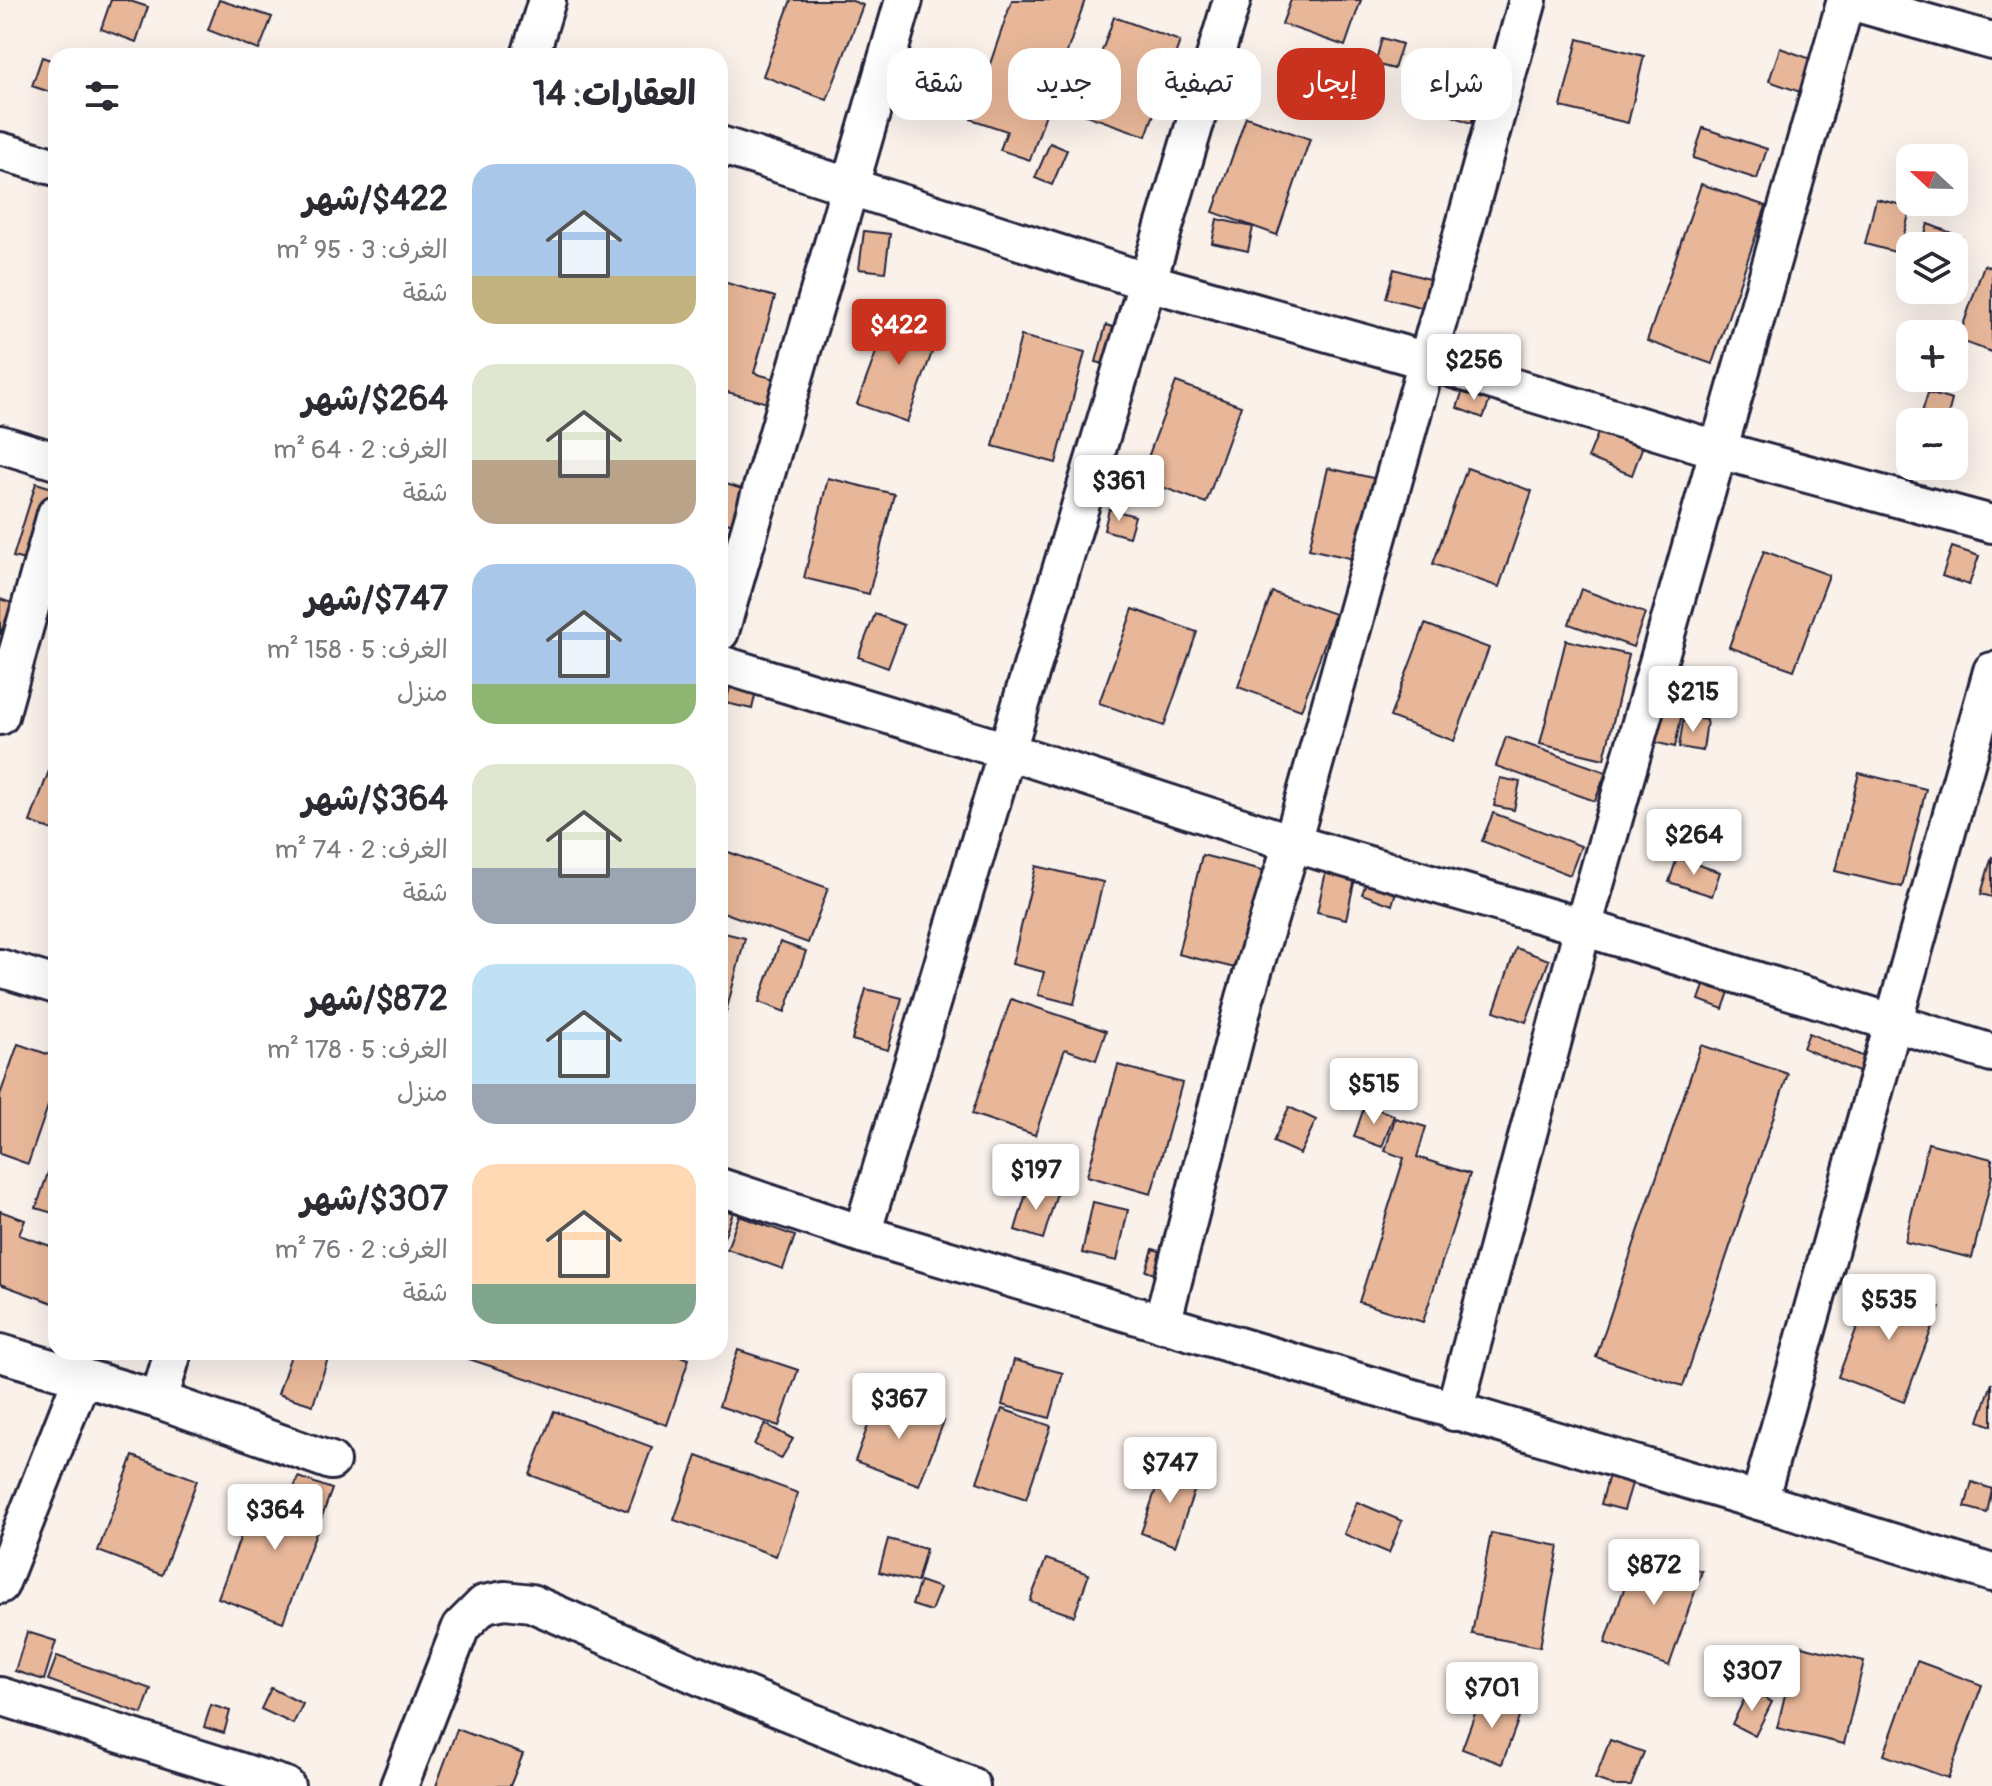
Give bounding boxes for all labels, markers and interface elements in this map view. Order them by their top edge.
chip: شقة [887,48,992,120]
chip: جديد [1008,48,1121,120]
chip: تصفية [1137,48,1261,120]
chip: إيجار [1277,48,1385,120]
chip: شراء [1401,48,1512,120]
text: العقارات: 14 [533,73,696,116]
icon: filters [80,74,124,118]
north arrow [1896,144,1968,216]
map controls [1896,144,1968,480]
text: $422/شهر [303,178,448,221]
icon: home [536,196,632,292]
button: layers [1896,232,1968,304]
text: الغرف: 3 · 95 m² [276,234,448,266]
text: شقة [403,277,448,309]
pin: $422 [852,299,946,367]
text: $422 [870,309,928,341]
button: + [1896,320,1968,392]
pin: $256 [1427,334,1521,402]
text: $256 [1445,344,1503,376]
text: $264/شهر [302,378,448,421]
icon: home [536,396,632,492]
button: − [1896,408,1968,480]
text: الغرف: 2 · 64 m² [273,434,448,466]
pin: $361 [1072,455,1166,523]
text: $361 [1092,465,1146,497]
text: شقة [403,477,448,509]
text: $747/شهر [305,578,448,621]
icon: home [536,596,632,692]
text: الغرف: 5 · 158 m² [267,634,448,666]
pin: $215 [1646,666,1740,734]
text: $215 [1667,676,1719,708]
text: منزل [397,677,448,709]
text: $364/شهر [302,778,448,821]
icon: home [536,796,632,892]
pin: $264 [1647,809,1741,877]
text: $264 [1665,819,1723,851]
text: الغرف: 2 · 74 m² [275,834,448,866]
text: شقة [403,877,448,909]
text: $872/شهر [307,978,448,1021]
icon: home [536,996,632,1092]
text: الغرف: 5 · 178 m² [267,1034,448,1066]
pin: $515 [1327,1058,1421,1126]
text: $515 [1348,1068,1400,1100]
text: منزل [397,1077,448,1109]
pin: $197 [989,1144,1083,1212]
text: $197 [1010,1154,1062,1186]
text: $307/شهر [301,1178,448,1221]
icon: home [536,1196,632,1292]
text: الغرف: 2 · 76 m² [275,1234,448,1266]
pin: $535 [1842,1274,1936,1342]
text: شقة [403,1277,448,1309]
text: $535 [1861,1284,1917,1316]
pin: $367 [852,1373,946,1441]
text: $367 [870,1383,928,1415]
pin: $747 [1123,1437,1217,1505]
text: $747 [1142,1447,1198,1479]
pin: $364 [228,1484,322,1552]
text: $364 [246,1494,304,1526]
pin: $872 [1607,1539,1701,1607]
text: $872 [1626,1549,1682,1581]
pin: $307 [1705,1645,1799,1713]
text: $307 [1722,1655,1782,1687]
pin: $701 [1445,1662,1539,1730]
text: $701 [1464,1672,1520,1704]

